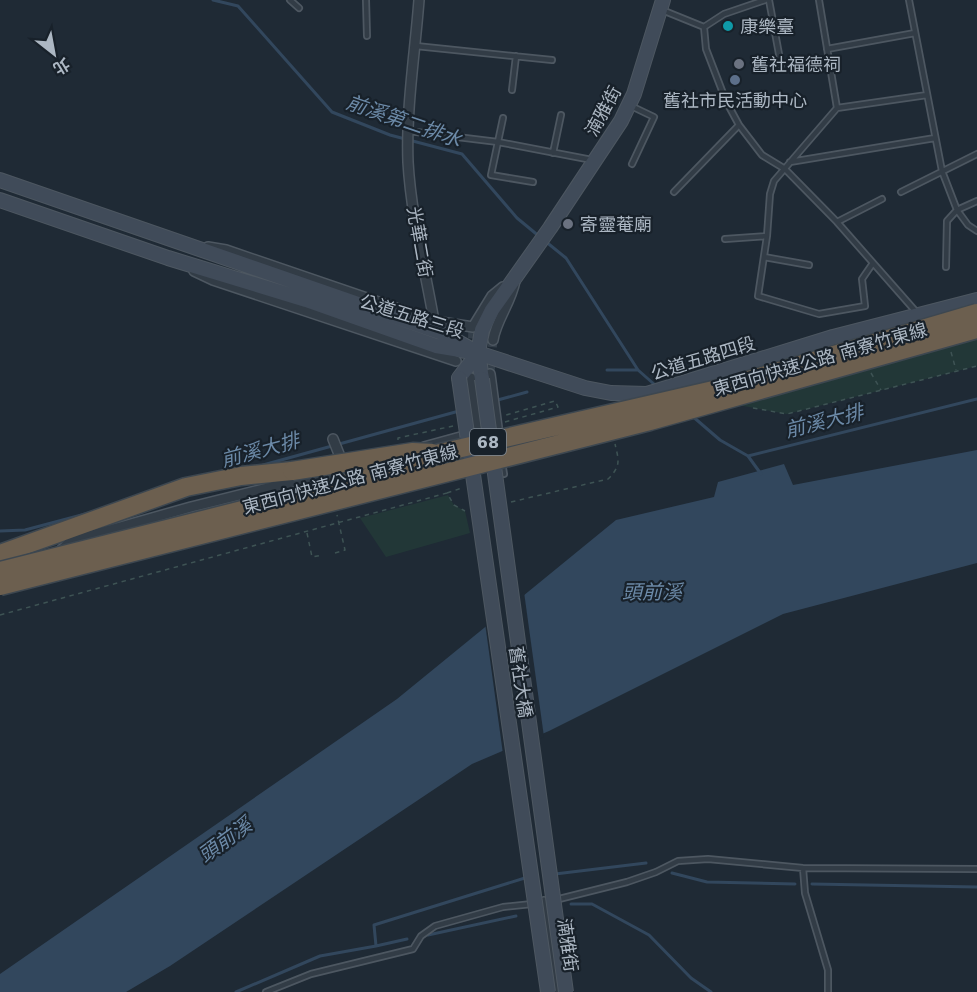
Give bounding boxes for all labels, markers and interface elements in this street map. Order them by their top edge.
place label: 康樂臺 [740,16,794,37]
marker: 康樂臺 [721,19,735,33]
north arrow [24,24,84,84]
text: 北 [50,54,73,79]
place label: 舊社福德祠 [751,54,841,75]
marker: 舊社福德祠 [732,57,746,71]
marker: 舊社市民活動中心 [728,73,742,87]
street label: 湳雅街 [581,82,625,140]
water label: 前溪第二排水 [343,90,466,152]
place label: 舊社市民活動中心 [663,90,807,111]
street label: 光華二街 [403,205,437,279]
place label: 寄靈菴廟 [580,214,652,235]
marker: 寄靈菴廟 [561,217,575,231]
street label: 公道五路三段 [357,290,467,342]
street label: 東西向快速公路 南寮竹東線 [711,318,929,400]
street label: 公道五路四段 [648,332,758,384]
water label: 前溪大排 [782,399,869,442]
water label: 前溪大排 [218,427,305,472]
road number: 68 [470,429,506,455]
street label: 東西向快速公路 南寮竹東線 [240,440,460,518]
water label: 頭前溪 [622,580,685,604]
street label: 舊社大橋 [506,645,536,719]
water label: 頭前溪 [194,811,259,867]
street label: 湳雅街 [554,917,582,973]

